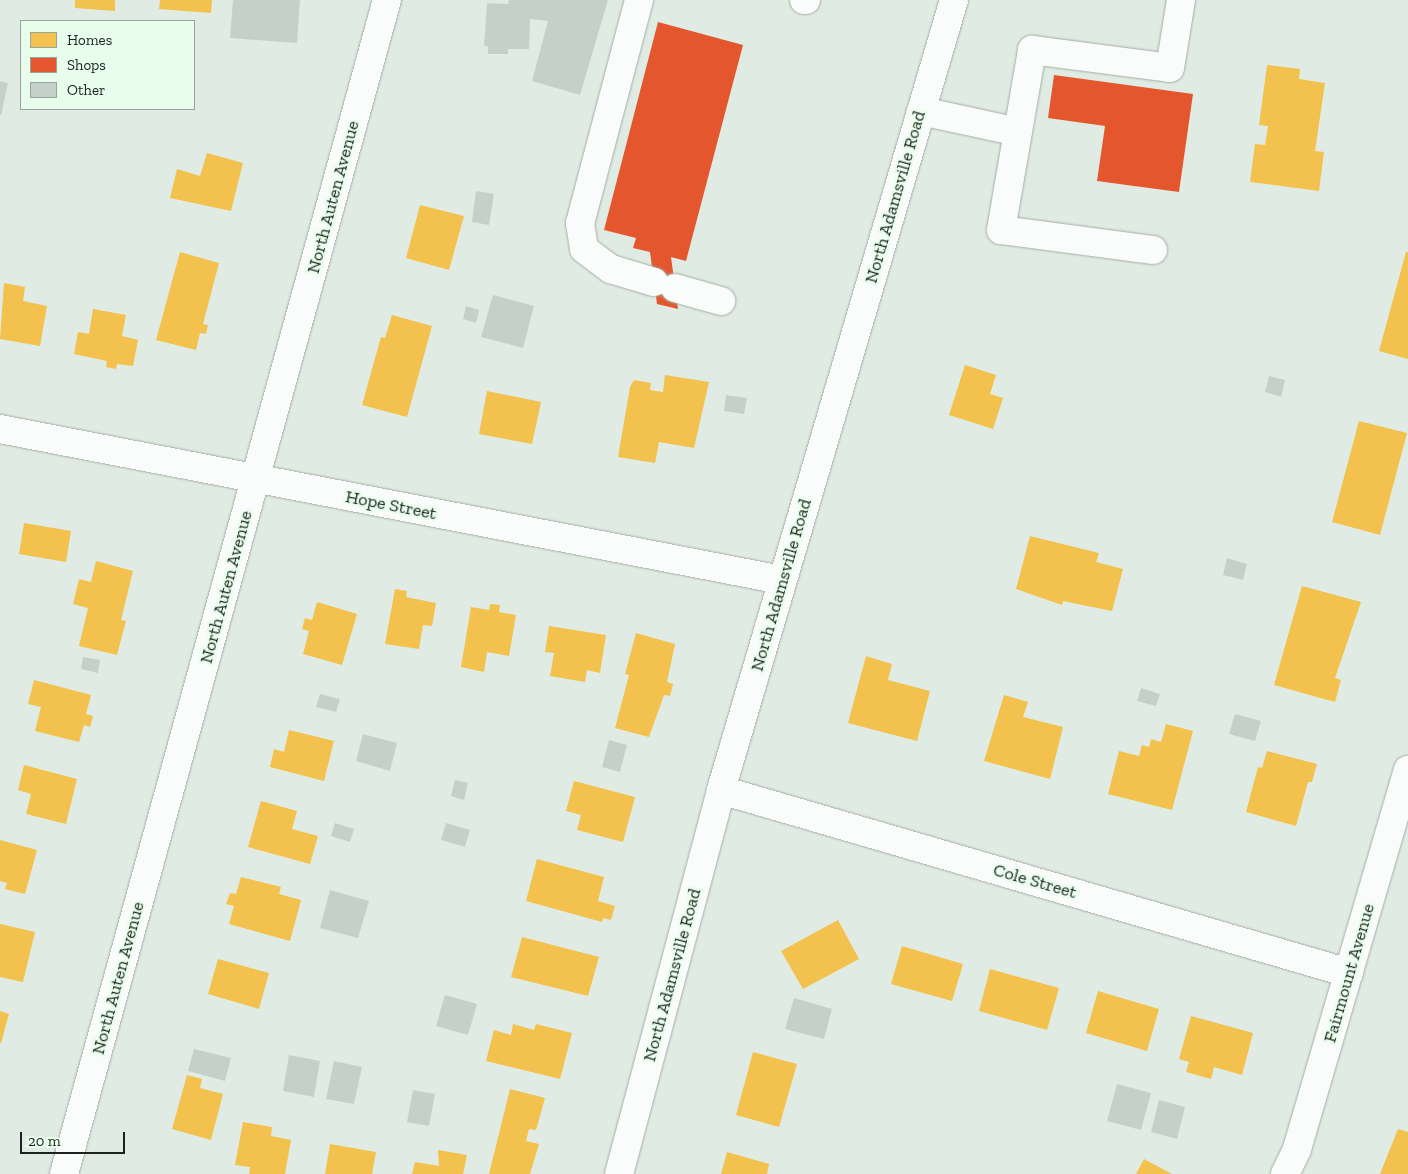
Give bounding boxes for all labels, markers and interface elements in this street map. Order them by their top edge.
legend [20,20,195,110]
text: Homes [67,31,112,49]
text: Shops [67,56,106,74]
text: Other [67,81,105,99]
street label: North Adamsville Road [860,108,930,286]
street label: North Auten Avenue [302,118,364,276]
street label: Hope Street [344,486,438,524]
street label: North Adamsville Road [746,496,816,674]
street label: North Auten Avenue [195,508,257,666]
street label: Cole Street [991,859,1079,903]
street label: North Adamsville Road [638,886,706,1064]
street label: North Auten Avenue [87,899,149,1057]
street label: Fairmount Avenue [1319,901,1379,1045]
scale bar [22,1122,128,1154]
text: 20 m [28,1132,61,1150]

